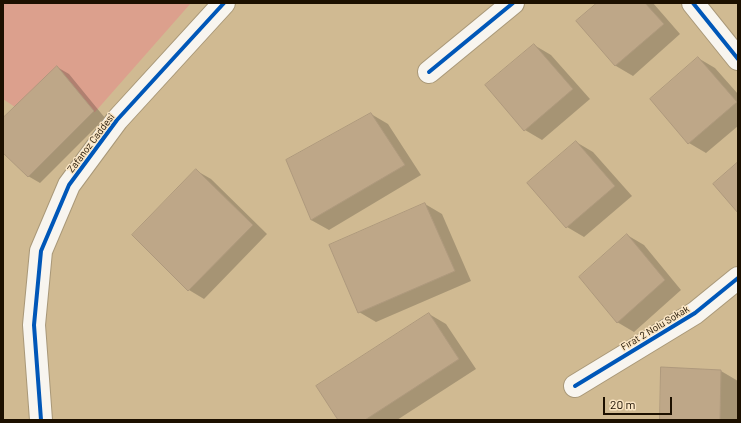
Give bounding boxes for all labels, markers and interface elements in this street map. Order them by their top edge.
street label: Zafanoz Caddesi [65,111,117,175]
street label: Fırat 2 Nolu Sokak [619,303,691,353]
scale bar [605,389,674,415]
text: 20 m [610,397,636,411]

